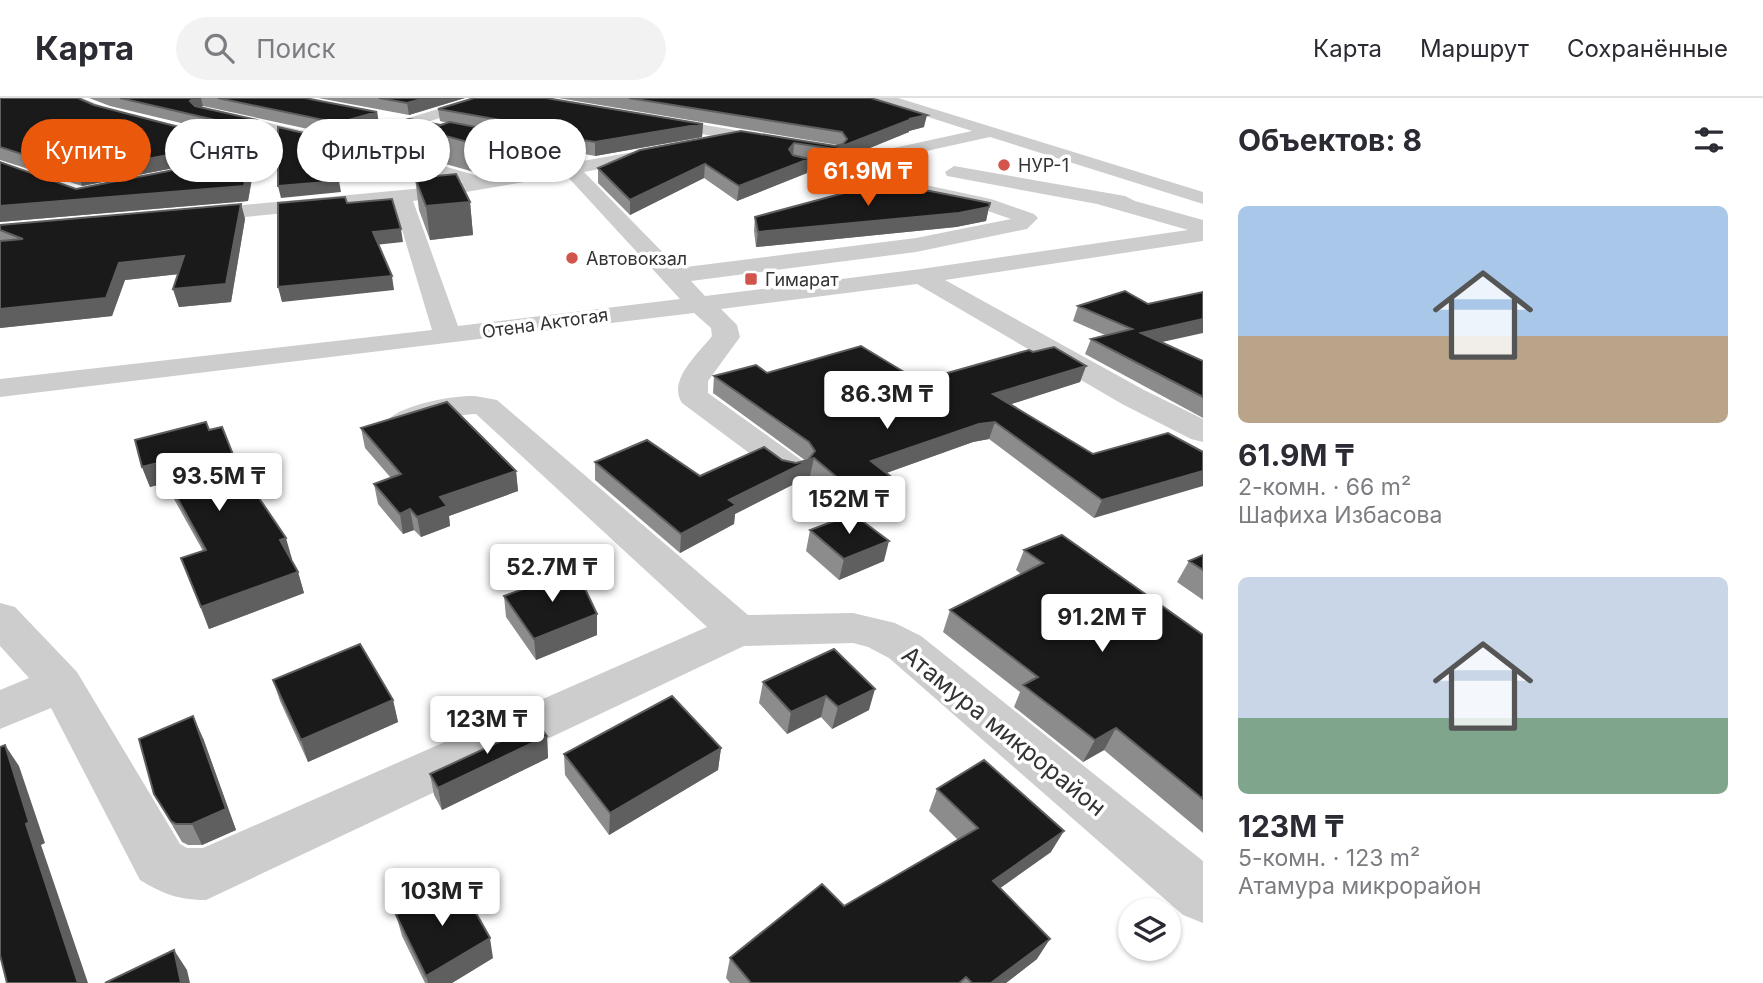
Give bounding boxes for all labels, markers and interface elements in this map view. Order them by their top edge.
search box [176,17,666,80]
text: Карта [35,28,134,68]
icon: search [200,29,238,67]
text: Поиск [256,33,335,64]
text: Карта [1313,34,1382,63]
text: Маршрут [1420,34,1529,63]
text: Сохранённые [1567,34,1728,63]
chip: Купить [21,119,151,182]
chip: Снять [165,119,283,182]
chip: Фильтры [297,119,450,182]
chip: Новое [464,119,586,182]
icon: filters [1690,121,1728,159]
text: Объектов: 8 [1238,122,1422,158]
pin: 61.9M ₸ [803,148,933,208]
place label: НУР-1 [1018,155,1069,176]
text: 61.9M ₸ [823,157,913,185]
marker: НУР-1 [996,157,1012,173]
place label: Автовокзал [586,248,687,269]
marker: Автовокзал [564,250,580,266]
icon: home [1420,252,1546,378]
place label: Гимарат [765,269,839,290]
marker: Гимарат [743,271,759,287]
street label: Отена Актогая [481,304,609,342]
pin: 86.3M ₸ [822,372,952,431]
text: 86.3M ₸ [840,380,934,408]
text: 61.9M ₸ [1238,437,1355,473]
pin: 93.5M ₸ [154,454,284,513]
text: 93.5M ₸ [172,462,266,490]
text: 2-комн. · 66 m² [1238,473,1411,501]
pin: 152M ₸ [792,476,906,536]
text: 152M ₸ [808,485,890,513]
text: Шафиха Избасова [1238,501,1442,529]
pin: 52.7M ₸ [487,545,617,604]
text: 52.7M ₸ [506,553,598,581]
pin: 91.2M ₸ [1037,594,1167,654]
text: 91.2M ₸ [1057,603,1147,631]
icon: home [1420,623,1546,749]
street label: Атамура микрорайон [896,640,1112,822]
pin: 123M ₸ [430,696,544,756]
text: 123M ₸ [446,705,528,733]
text: 123M ₸ [1238,808,1344,844]
text: 5-комн. · 123 m² [1238,844,1420,872]
pin: 103M ₸ [385,868,499,928]
text: Атамура микрорайон [1238,872,1481,900]
text: 103M ₸ [401,877,483,905]
map controls [1118,898,1181,961]
button: layers [1118,898,1181,961]

